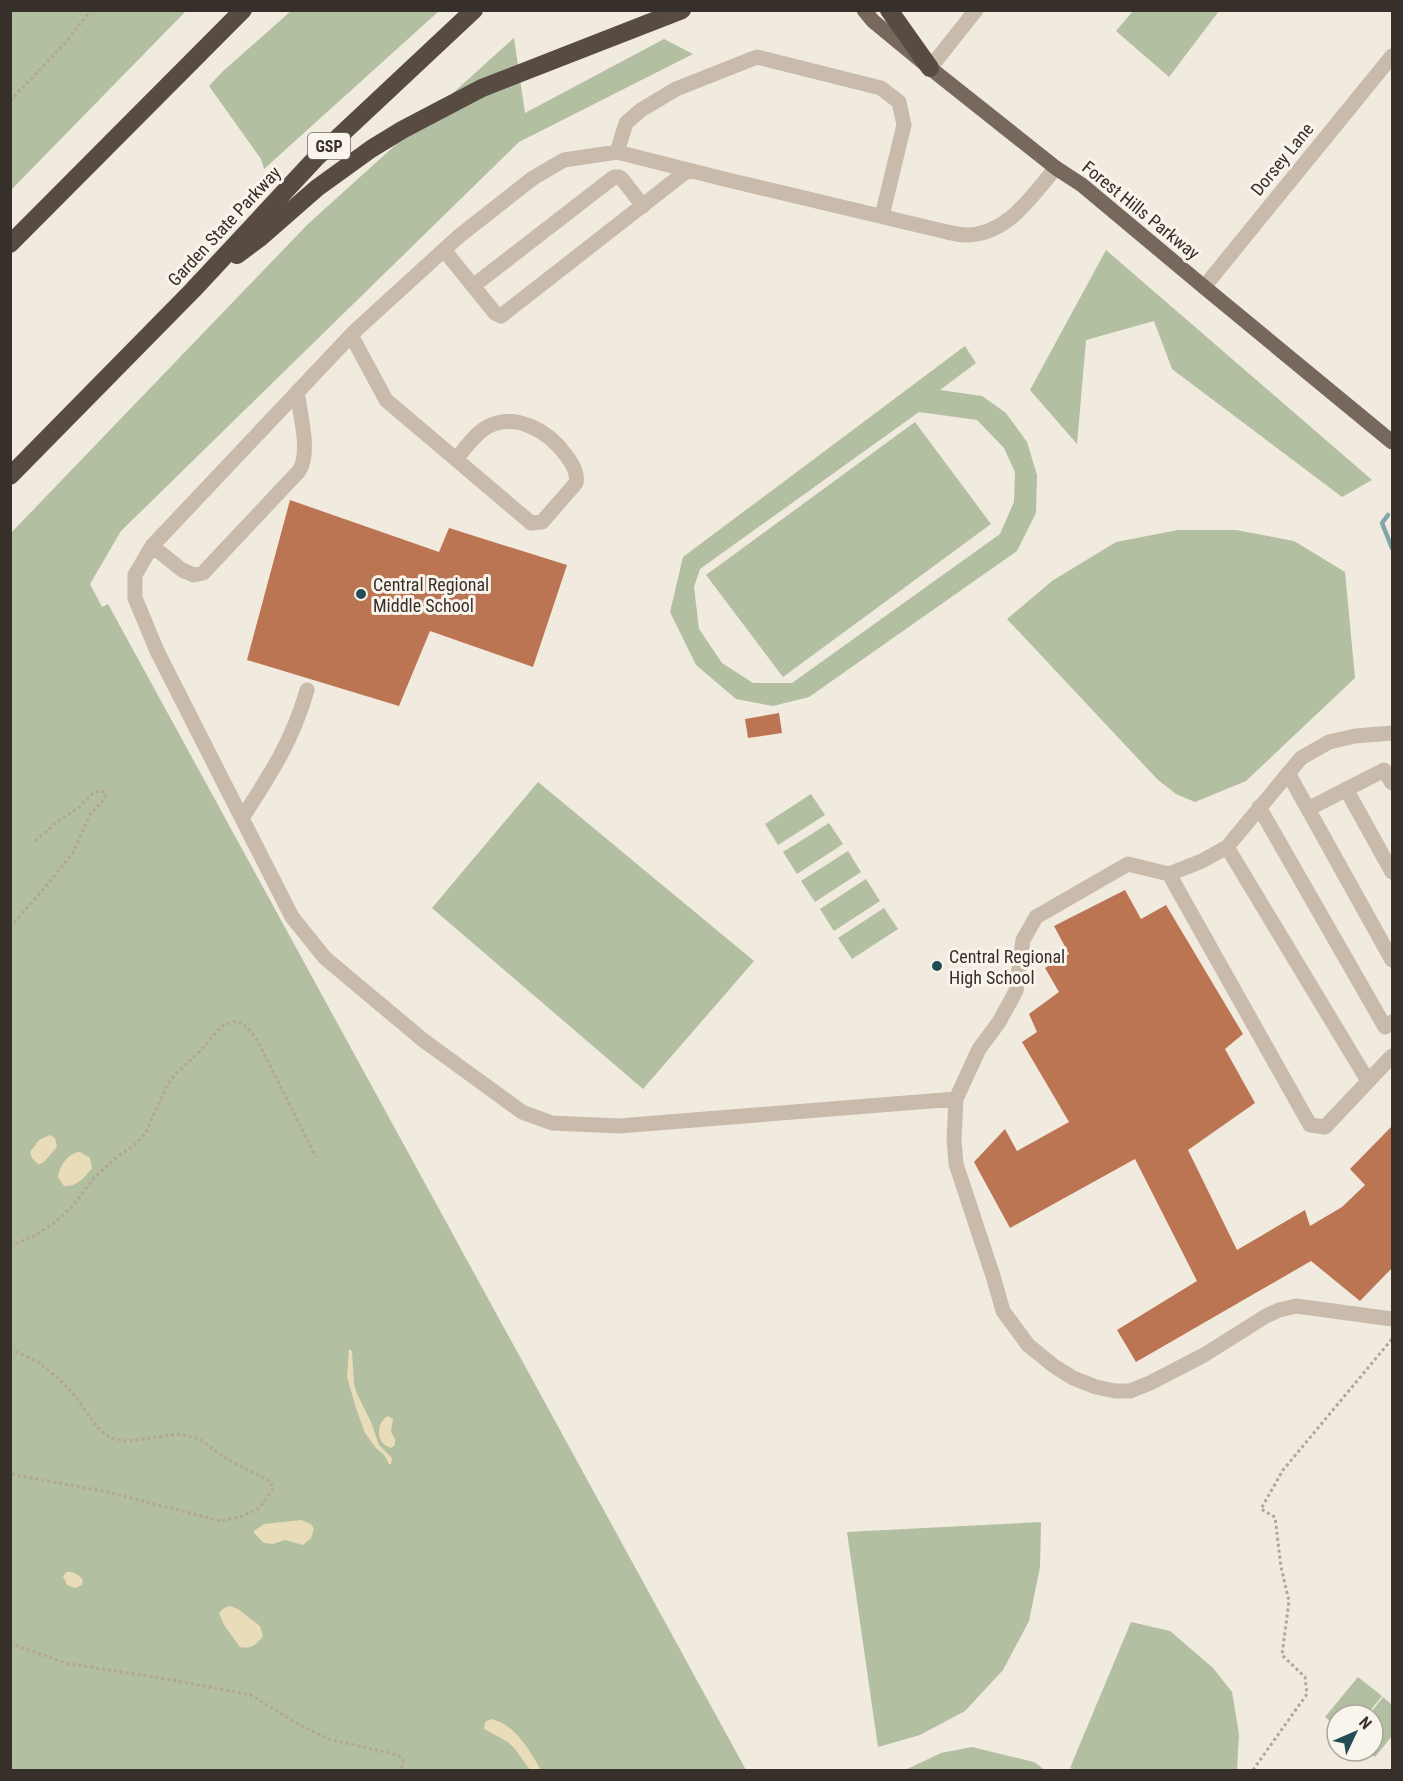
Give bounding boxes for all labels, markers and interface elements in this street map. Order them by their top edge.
street label: Dorsey Lane [1246,118,1318,200]
road number: GSP [308,133,350,159]
street label: Forest Hills Parkway [1078,156,1204,264]
street label: Garden State Parkway [163,162,285,290]
place label: Central Regional Middle School [373,574,489,616]
marker: Central Regional Middle School [354,587,368,601]
place label: Central Regional High School [949,946,1065,988]
marker: Central Regional High School [930,959,944,973]
north arrow [1325,1703,1385,1763]
text: N [1355,1713,1376,1733]

